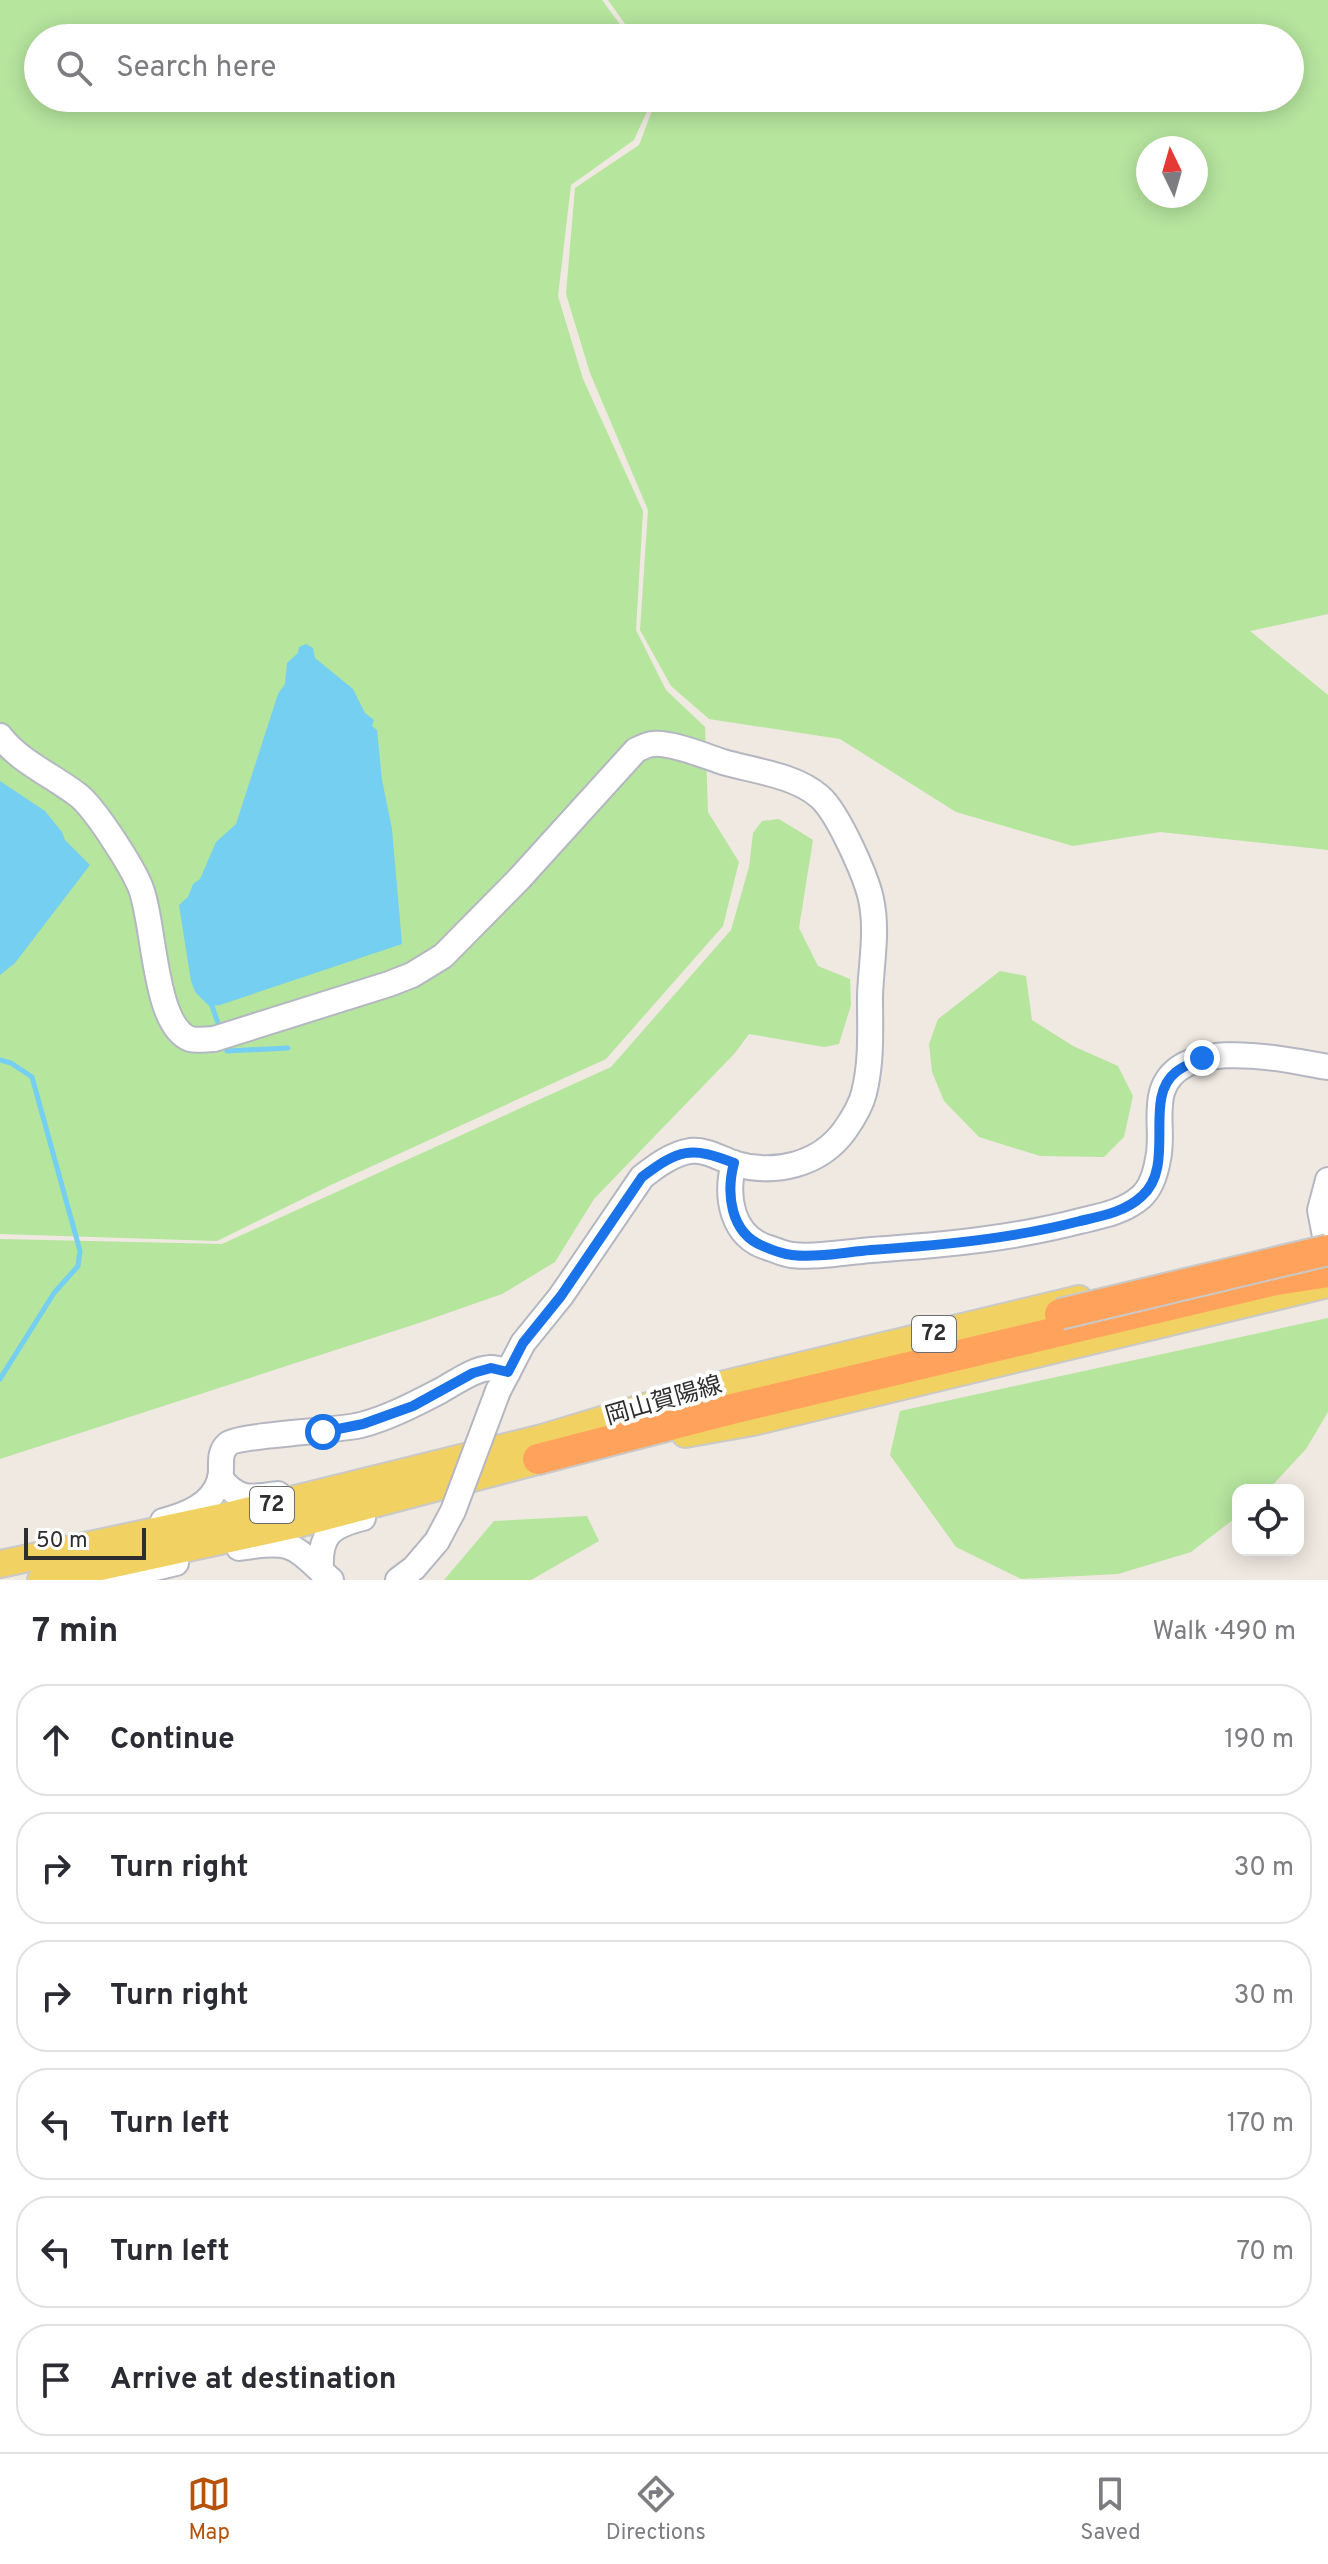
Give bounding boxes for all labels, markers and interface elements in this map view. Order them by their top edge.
search box [24,24,1304,112]
icon: search [52,46,96,90]
text: Search here [116,50,276,87]
north arrow [1136,136,1208,208]
route end [1184,1040,1220,1076]
road number: 72 [912,1316,956,1352]
street label: 岡山賀陽線 [602,1371,726,1433]
route start [305,1414,341,1450]
map controls [1232,1484,1304,1556]
button: locate [1232,1484,1304,1556]
road number: 72 [250,1487,294,1523]
scale bar [24,1524,146,1560]
text: 50 m [36,1528,88,1555]
text: 7 min [32,1611,118,1654]
text: Walk · 490 m [1152,1616,1296,1649]
icon: ahead [34,1718,78,1762]
text: Continue [110,1722,235,1759]
text: 190 m [1224,1724,1294,1757]
icon: right [34,1846,78,1890]
text: Turn right [110,1850,248,1887]
text: 30 m [1234,1852,1294,1885]
icon: right [34,1974,78,2018]
text: Turn right [110,1978,248,2015]
text: 30 m [1234,1980,1294,2013]
icon: left [34,2102,78,2146]
text: Turn left [110,2106,230,2143]
text: 170 m [1227,2108,1294,2141]
icon: left [34,2230,78,2274]
text: Turn left [110,2234,230,2271]
text: 70 m [1236,2236,1294,2269]
icon: arrive [34,2358,78,2402]
text: Arrive at destination [110,2362,396,2399]
tab: Map [187,2472,231,2547]
tab: Directions [606,2472,706,2547]
tab: Saved [1080,2472,1141,2547]

